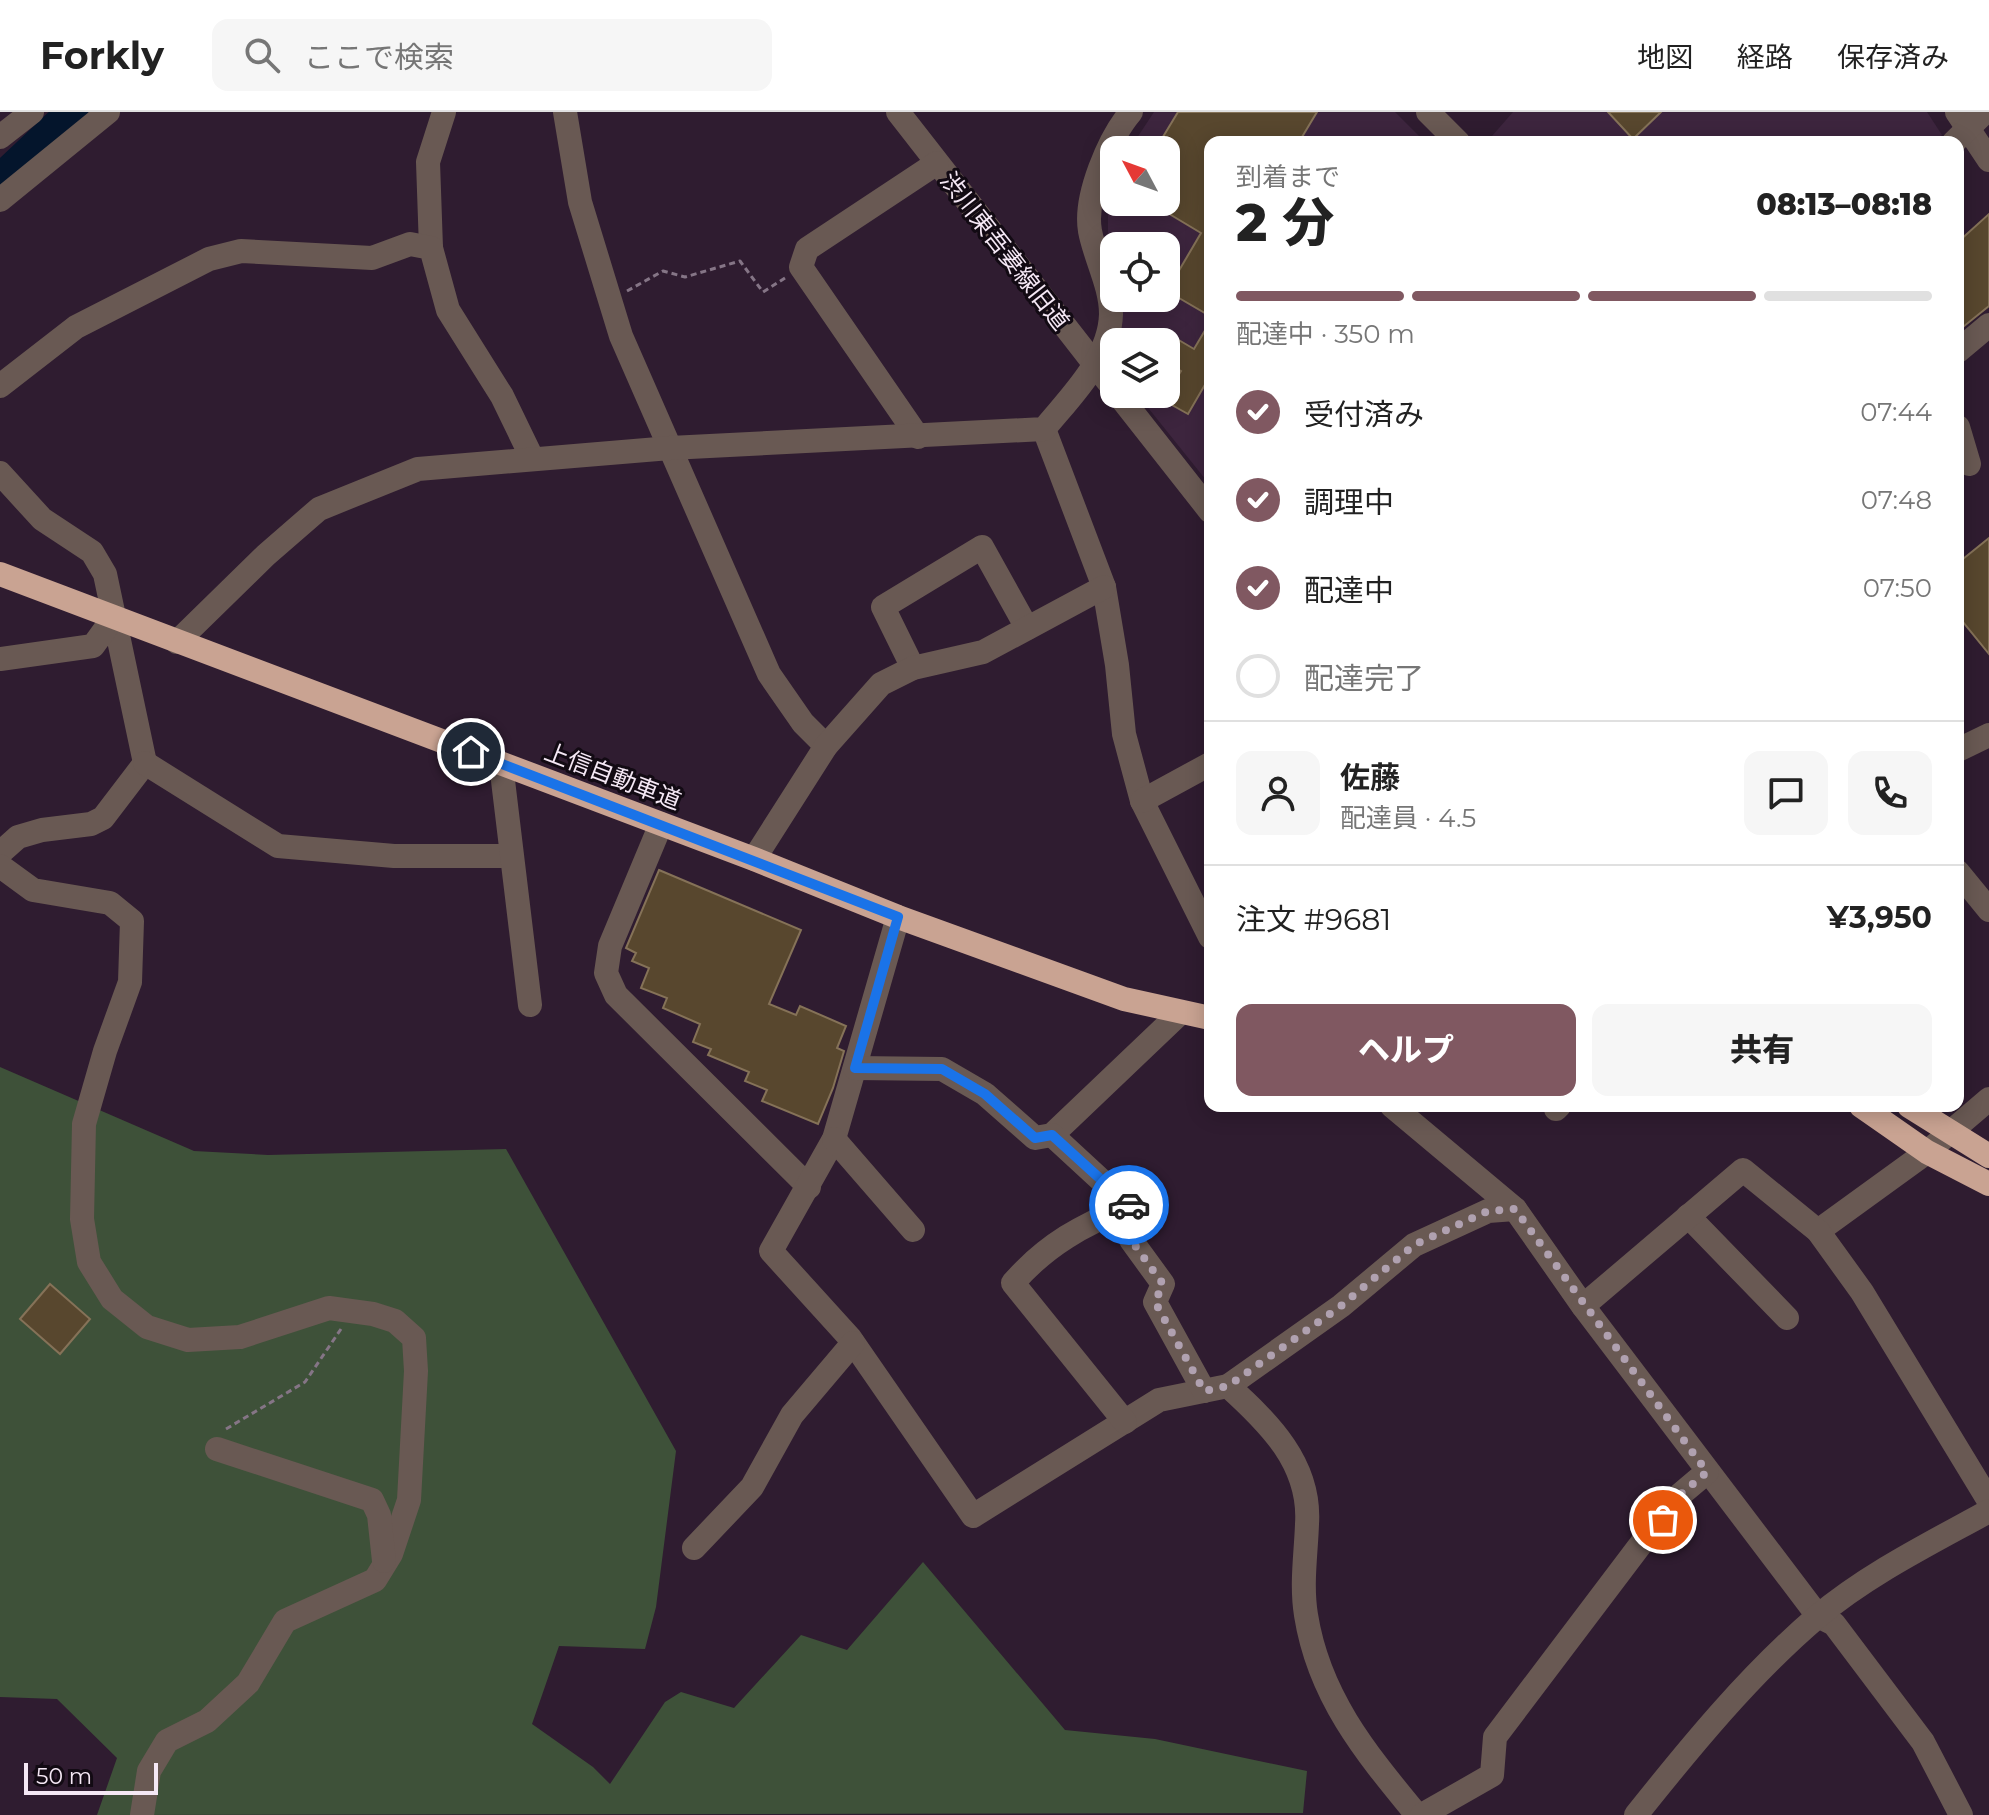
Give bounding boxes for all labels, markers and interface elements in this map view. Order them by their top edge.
search box [212,19,772,91]
text: Forkly [40,32,164,79]
icon: search [240,33,284,77]
text: ここで検索 [304,39,454,76]
text: 地図 [1637,40,1693,74]
text: 経路 [1737,40,1793,74]
text: 保存済み [1837,40,1949,74]
north arrow [1100,136,1180,216]
map controls [1100,136,1180,408]
text: 到着まで [1236,161,1340,193]
street label: 渋川東吾妻線旧道 [934,166,1076,336]
text: 08:13–08:18 [1756,186,1932,223]
text: 2 分 [1236,191,1334,254]
button: locate [1100,232,1180,312]
text: 配達中 · 350 m [1236,318,1415,350]
button: layers [1100,328,1180,408]
icon: check [1236,390,1280,434]
text: 受付済み [1304,396,1424,433]
text: 07:44 [1860,396,1932,428]
icon: check [1236,478,1280,522]
text: 調理中 [1304,484,1394,521]
text: 07:48 [1861,484,1932,516]
icon: check [1236,566,1280,610]
text: 配達中 [1304,572,1394,609]
text: 07:50 [1863,572,1932,604]
text: 配達完了 [1304,660,1424,697]
pin [437,718,505,786]
icon: home [449,730,493,774]
street label: 上信自動車道 [541,737,685,815]
button: person [1236,751,1320,835]
button: chat [1744,751,1828,835]
button: phone [1848,751,1932,835]
text: 佐藤 [1340,759,1400,796]
text: 配達員 · 4.5 [1340,802,1476,834]
text: ¥3,950 [1827,899,1932,936]
text: 注文 #9681 [1236,901,1391,938]
button: ヘルプ [1236,1004,1576,1096]
button: 共有 [1592,1004,1932,1096]
courier [1089,1165,1169,1245]
icon: car [1107,1183,1151,1227]
pin [1629,1486,1697,1554]
icon: bag [1641,1498,1685,1542]
scale bar [24,1759,158,1795]
text: 50 m [36,1763,92,1790]

